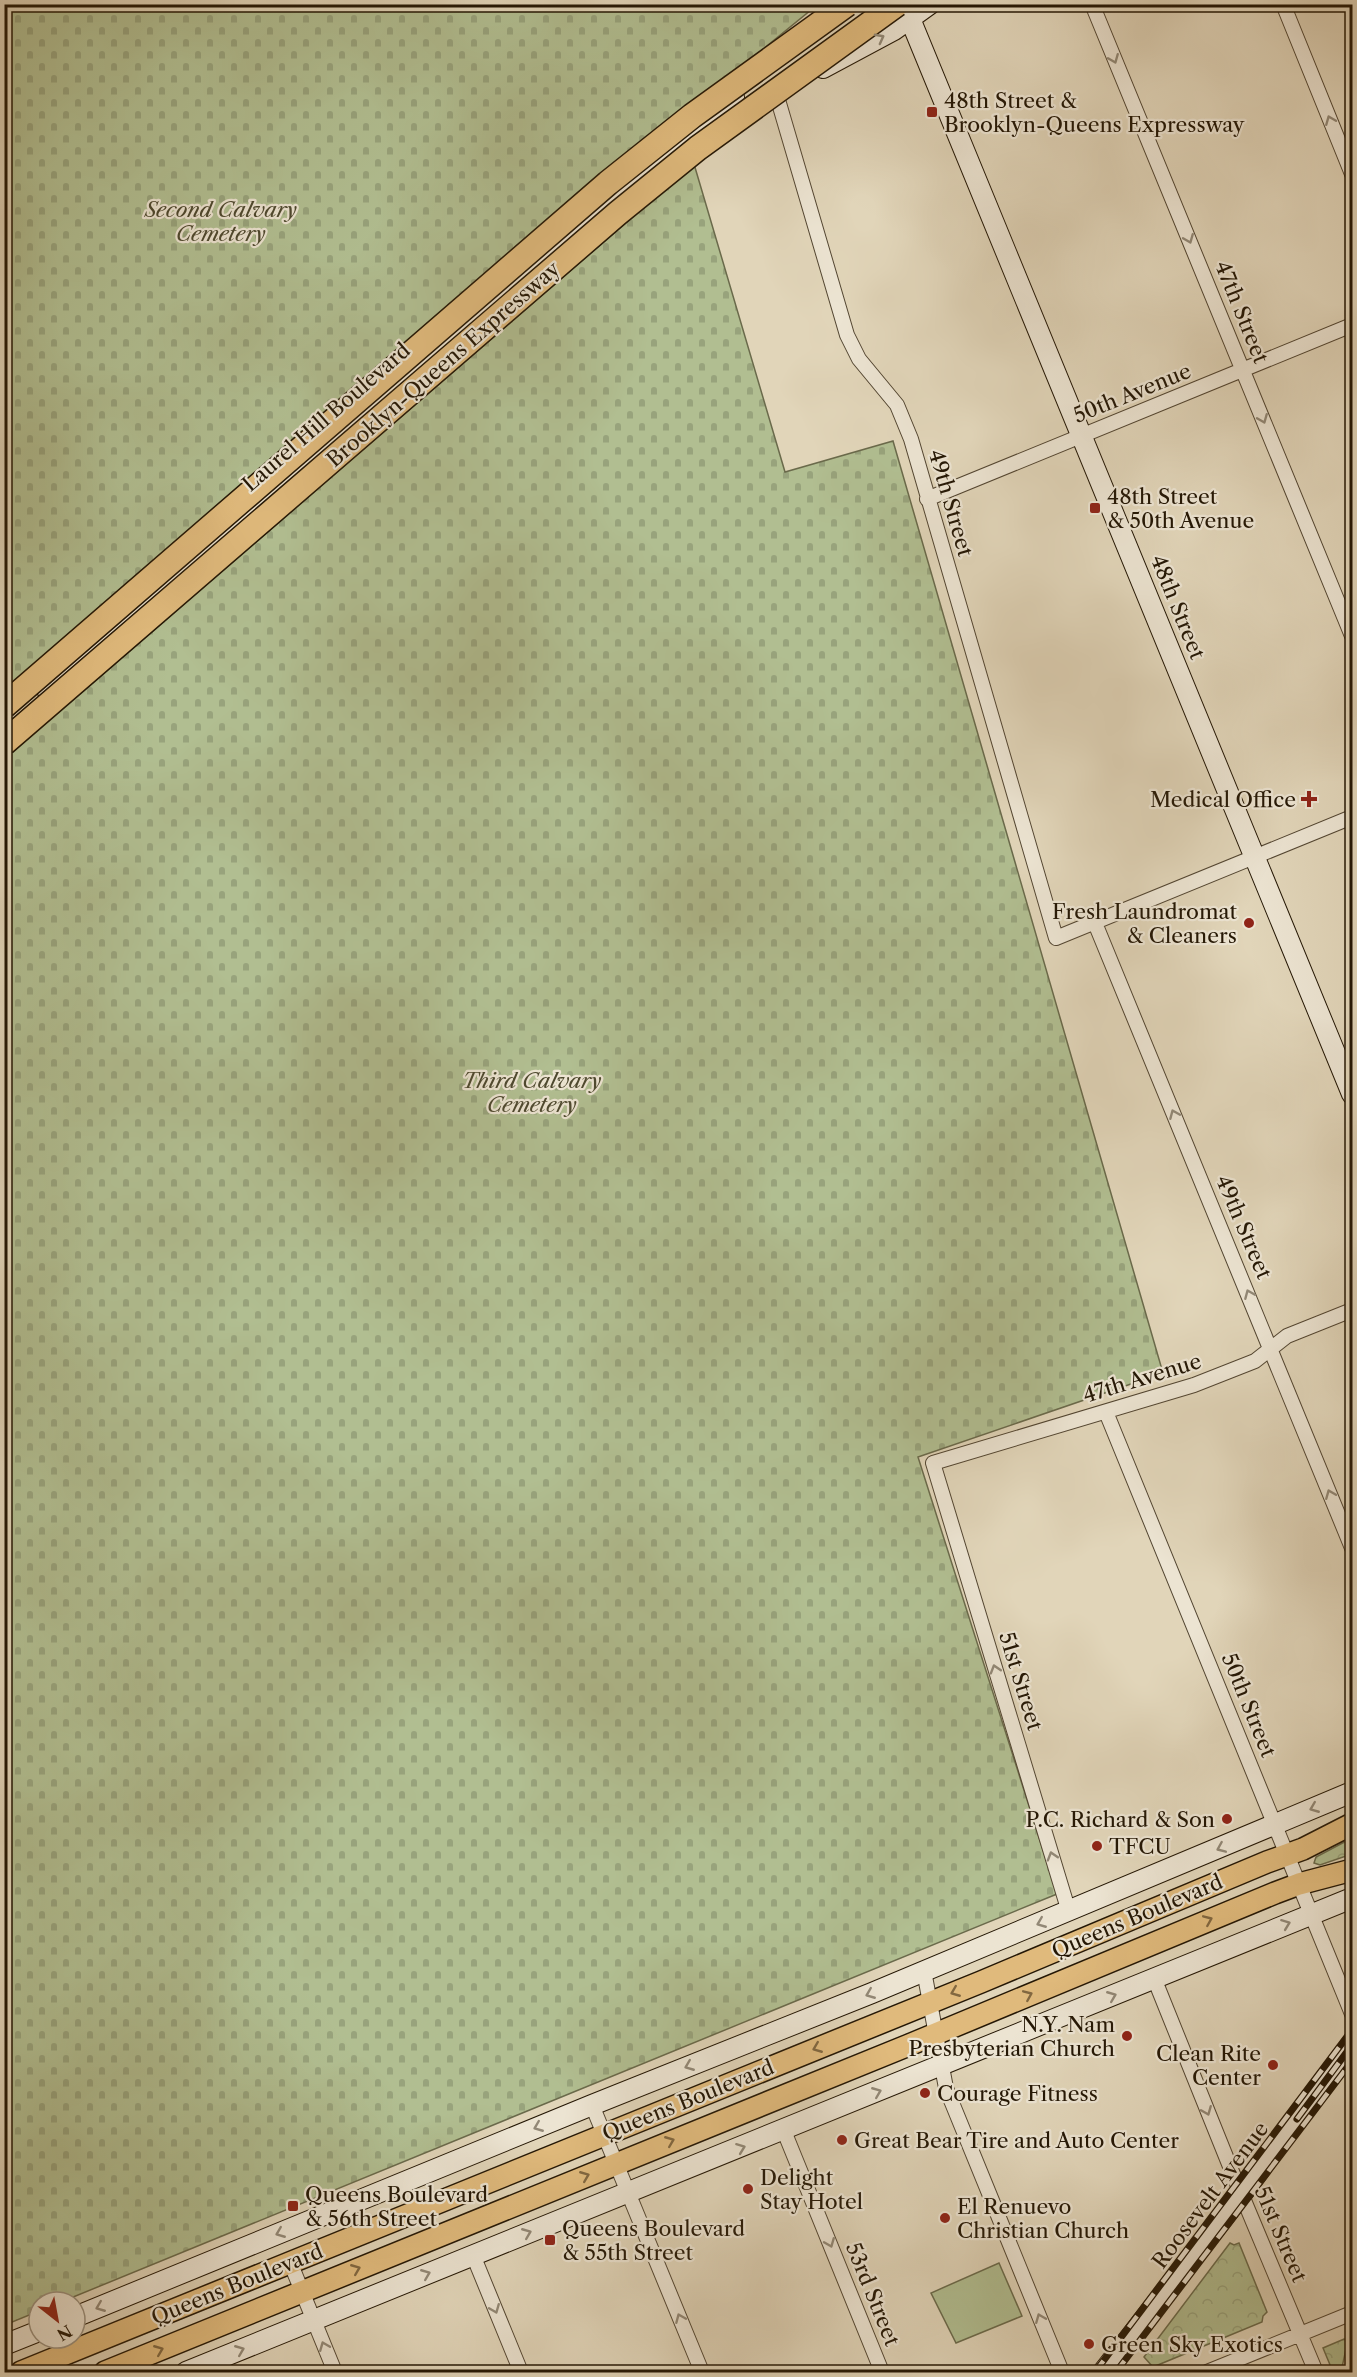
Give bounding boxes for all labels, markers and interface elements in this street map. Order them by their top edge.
one-way arrow [874,34,884,45]
one-way arrow [1107,52,1119,63]
place label: 48th Street & Brooklyn-Queens Expressway [944,88,1245,137]
marker: 48th Street & Brooklyn-Queens Expressway [925,105,939,119]
one-way arrow [1325,116,1337,127]
park label: Second Calvary Cemetery [143,197,298,246]
one-way arrow [1182,233,1194,244]
street label: Brooklyn-Queens Expressway [321,256,565,472]
street label: 47th Street [1210,257,1274,367]
street label: Laurel Hill Boulevard [237,337,415,497]
street label: 50th Avenue [1070,358,1194,428]
one-way arrow [1256,413,1268,424]
street label: 49th Street [924,447,978,560]
place label: 48th Street & 50th Avenue [1107,484,1254,533]
marker: 48th Street & 50th Avenue [1088,501,1102,515]
street label: 48th Street [1146,551,1210,663]
place label: Medical Office [1150,787,1296,812]
marker: Medical Office [1300,790,1318,808]
place label: Fresh Laundromat & Cleaners [1052,899,1238,948]
marker: Fresh Laundromat & Cleaners [1242,916,1256,930]
park label: Third Calvary Cemetery [462,1068,602,1117]
one-way arrow [1169,1110,1181,1121]
street label: 49th Street [1211,1171,1277,1283]
one-way arrow [1244,1290,1256,1301]
street label: 47th Avenue [1080,1348,1204,1408]
one-way arrow [1325,1490,1337,1501]
street label: 51st Street [994,1629,1048,1734]
street label: 50th Street [1217,1649,1281,1761]
one-way arrow [990,1664,1002,1675]
one-way arrow [1309,1801,1320,1813]
place label: P.C. Richard & Son [1025,1807,1215,1832]
marker: P.C. Richard & Son [1220,1812,1234,1826]
place label: TFCU [1109,1834,1171,1859]
marker: TFCU [1090,1839,1104,1853]
one-way arrow [1217,1841,1228,1853]
one-way arrow [1047,1851,1059,1862]
street label: Queens Boulevard [1048,1869,1226,1963]
one-way arrow [1202,1915,1213,1927]
one-way arrow [1037,1916,1048,1928]
one-way arrow [1280,1919,1291,1932]
one-way arrow [951,1985,962,1997]
one-way arrow [866,1987,877,1999]
one-way arrow [1022,1990,1033,2002]
one-way arrow [1106,1991,1117,2003]
place label: N.Y. Nam Presbyterian Church [909,2012,1115,2061]
marker: N.Y. Nam Presbyterian Church [1120,2029,1134,2043]
one-way arrow [812,2041,823,2053]
place label: Clean Rite Center [1156,2041,1261,2090]
street label: Queens Boulevard [598,2054,778,2146]
marker: Clean Rite Center [1266,2058,1280,2072]
one-way arrow [685,2059,696,2071]
place label: Courage Fitness [937,2081,1098,2106]
marker: Courage Fitness [918,2086,932,2100]
one-way arrow [871,2087,882,2099]
one-way arrow [1200,2104,1212,2115]
street label: Roosevelt Avenue [1147,2117,1273,2273]
one-way arrow [534,2120,545,2132]
place label: Great Bear Tire and Auto Center [854,2128,1179,2153]
marker: Great Bear Tire and Auto Center [835,2133,849,2147]
one-way arrow [664,2136,675,2148]
one-way arrow [735,2142,745,2155]
place label: Delight Stay Hotel [760,2165,863,2214]
one-way arrow [579,2171,590,2183]
place label: Queens Boulevard & 56th Street [305,2182,488,2231]
marker: Delight Stay Hotel [741,2182,755,2196]
street label: 51st Street [1250,2182,1313,2286]
place label: El Renuevo Christian Church [957,2194,1129,2243]
marker: Queens Boulevard & 56th Street [286,2199,300,2213]
marker: El Renuevo Christian Church [938,2211,952,2225]
place label: Queens Boulevard & 55th Street [562,2216,745,2265]
one-way arrow [275,2226,286,2238]
one-way arrow [521,2228,532,2240]
marker: Queens Boulevard & 55th Street [543,2233,557,2247]
street label: Queens Boulevard [147,2238,327,2330]
one-way arrow [822,2238,835,2248]
street label: 53rd Street [841,2239,905,2350]
one-way arrow [350,2264,361,2276]
one-way arrow [420,2269,431,2281]
north arrow [27,2290,87,2350]
one-way arrow [95,2300,106,2312]
one-way arrow [488,2303,500,2314]
one-way arrow [675,2314,687,2325]
one-way arrow [1035,2314,1047,2325]
text: N [54,2321,76,2345]
place label: Green Sky Exotics [1101,2332,1283,2357]
marker: Green Sky Exotics [1082,2337,1096,2351]
one-way arrow [319,2341,331,2352]
one-way arrow [152,2345,163,2357]
one-way arrow [234,2345,245,2357]

